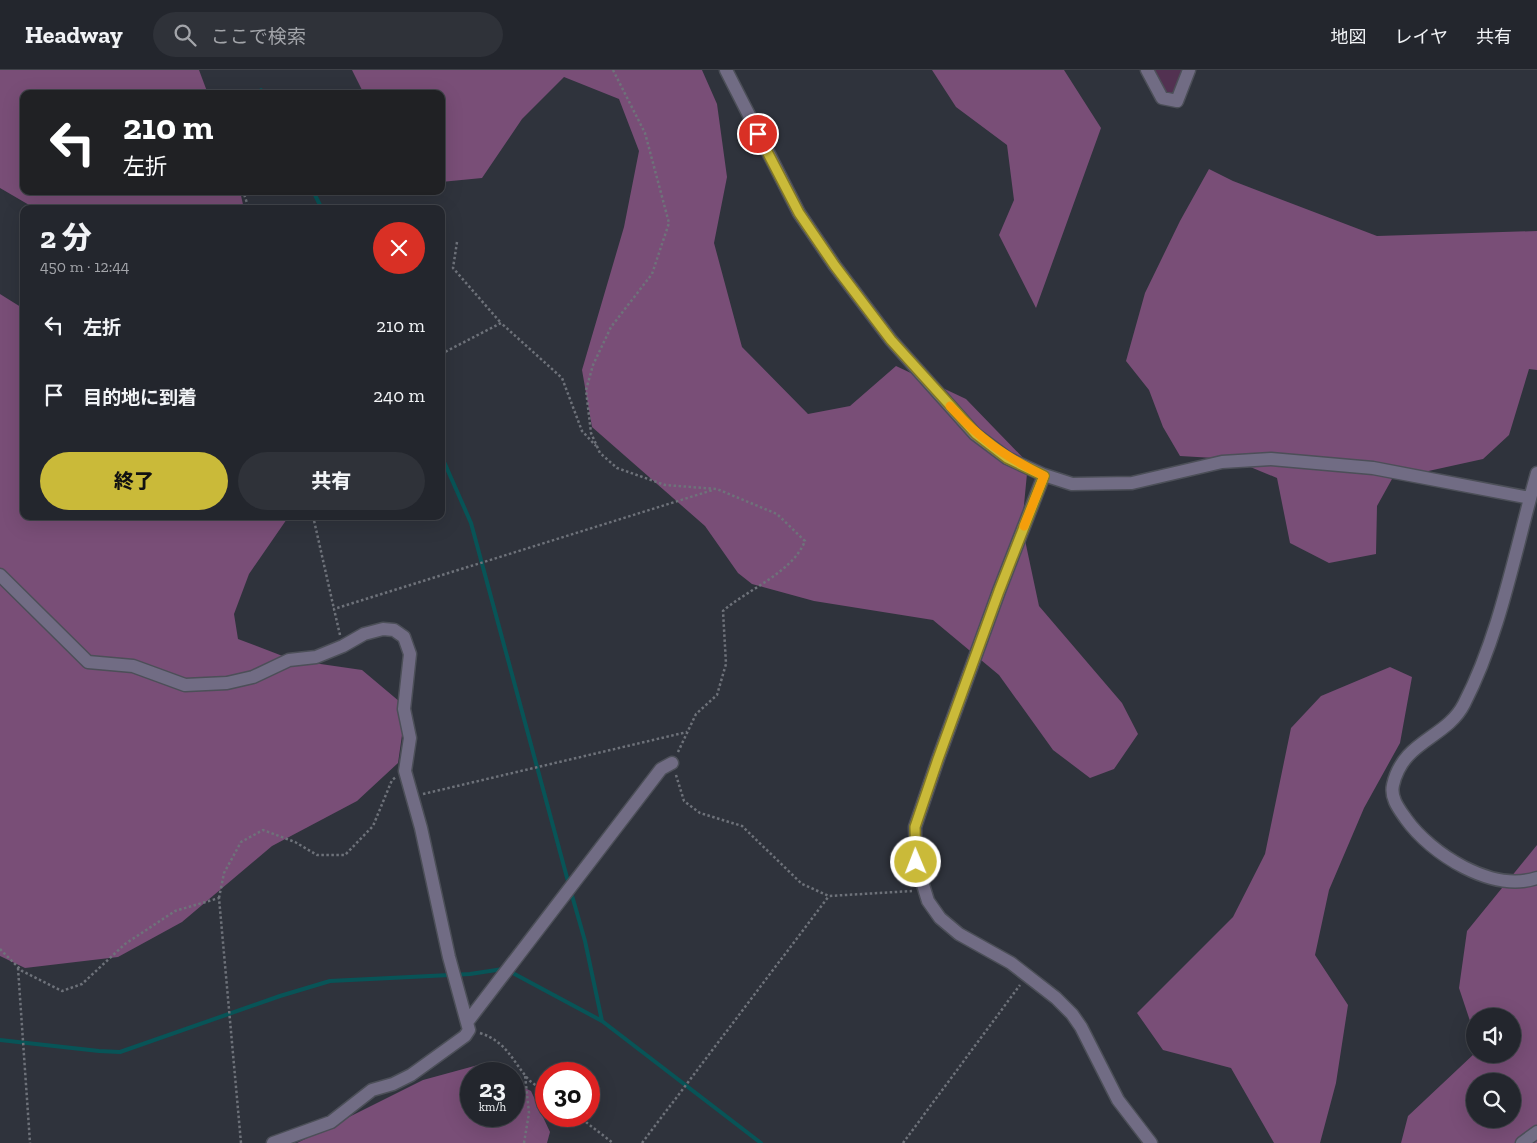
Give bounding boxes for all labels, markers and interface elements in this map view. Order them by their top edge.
search box [153,12,503,57]
text: Headway [25,20,123,49]
icon: search [171,21,199,49]
text: ここで検索 [211,25,306,48]
text: 地図 [1331,26,1367,48]
text: レイヤ [1395,26,1448,48]
text: 共有 [1476,26,1512,48]
text: 210 m [123,106,213,148]
icon: left [40,110,105,175]
pin [737,113,779,155]
icon: arrive [744,120,772,148]
text: 左折 [123,153,167,180]
text: 2 分 [40,220,92,256]
button: close [373,222,425,274]
text: 450 m · 12:44 [40,257,129,276]
icon: left [40,311,68,339]
text: 210 m [376,314,425,337]
text: 左折 [83,316,121,339]
icon: arrive [40,381,68,409]
text: 240 m [373,384,425,407]
text: 目的地に到着 [83,386,197,409]
button: 終了 [40,452,228,510]
button: 共有 [238,452,425,510]
position arrow [889,835,941,887]
map controls [1466,1008,1521,1128]
button: sound [1466,1008,1521,1063]
speed limit sign: 30 [535,1062,600,1127]
text: 23 [479,1073,506,1103]
button: search [1466,1073,1521,1128]
text: km/h [479,1100,506,1114]

